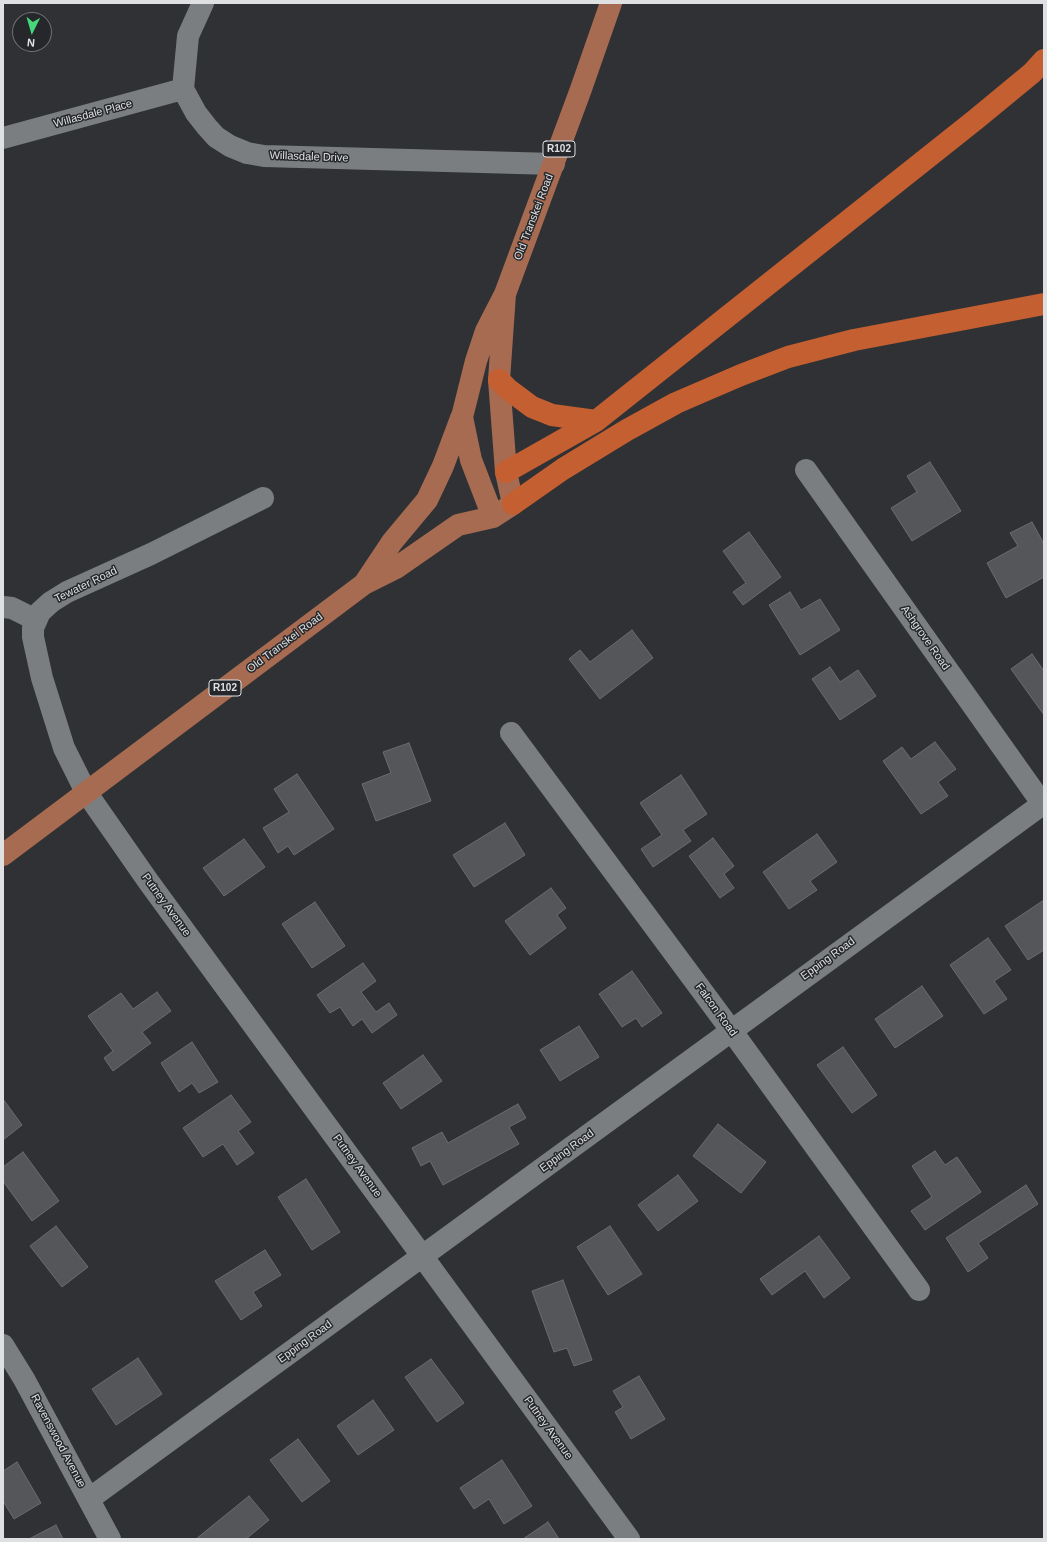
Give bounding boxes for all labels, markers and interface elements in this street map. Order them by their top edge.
north arrow [12,12,52,52]
text: N [27,37,36,49]
street label: Willasdale Place [52,97,134,131]
road number: R102 [543,141,575,157]
street label: Willasdale Drive [269,149,349,165]
street label: Old Transkei Road [511,172,557,262]
street label: Tewater Road [53,564,119,606]
street label: Ashgrove Road [898,603,952,673]
street label: Old Transkei Road [245,610,325,676]
road number: R102 [209,680,241,696]
street label: Putney Avenue [139,871,193,939]
street label: Epping Road [798,935,858,983]
street label: Falcon Road [692,981,740,1039]
street label: Epping Road [537,1127,597,1175]
street label: Putney Avenue [330,1132,384,1200]
street label: Epping Road [275,1318,335,1366]
street label: Ravenswood Avenue [28,1392,88,1490]
street label: Putney Avenue [521,1394,575,1462]

